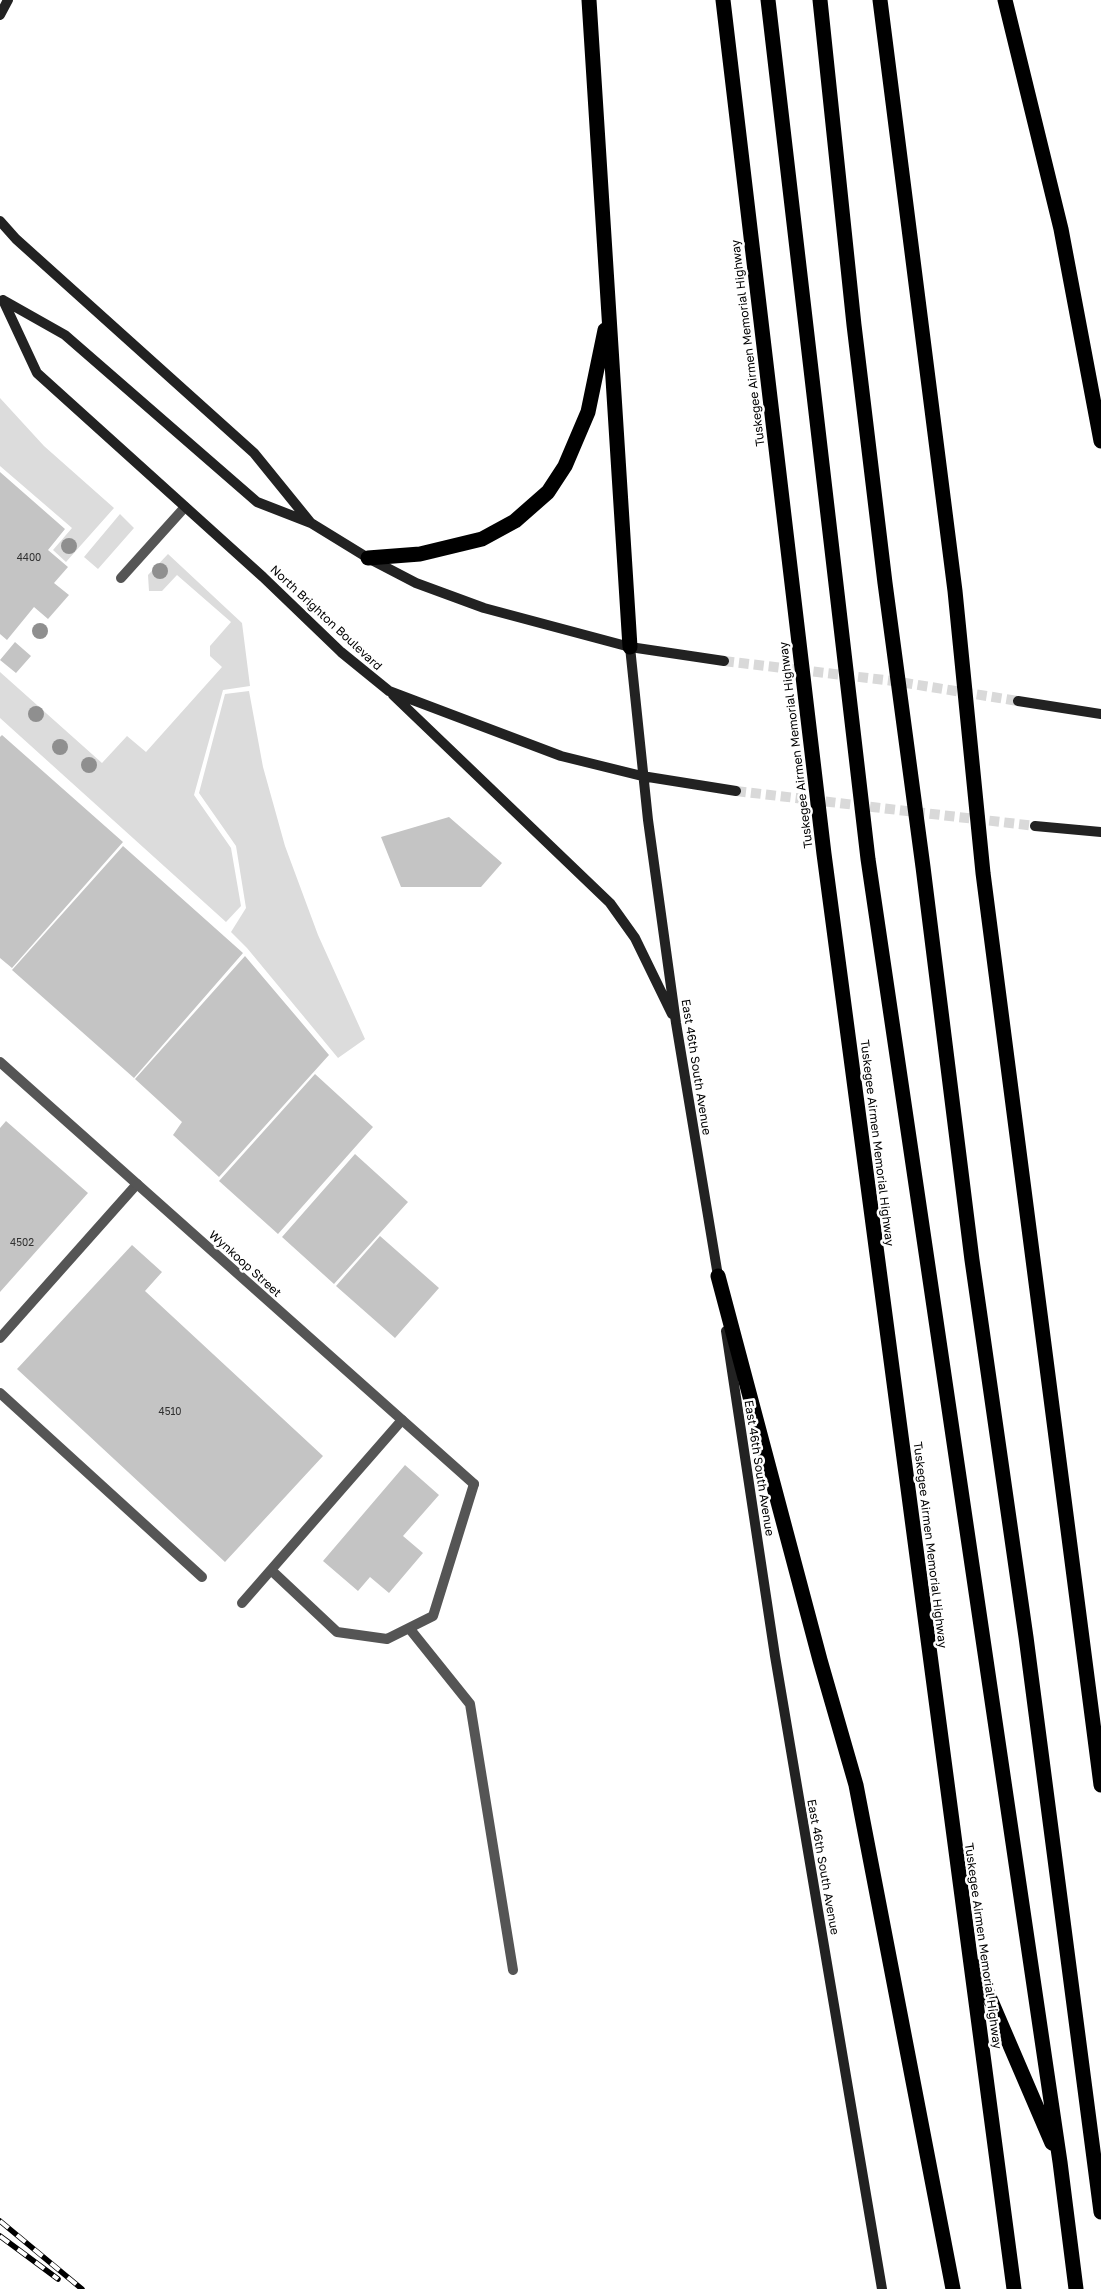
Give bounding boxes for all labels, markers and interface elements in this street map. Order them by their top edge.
street label: Tuskegee Airmen Memorial Highway [728,239,768,447]
house number: 4400 [17,552,41,564]
street label: North Brighton Boulevard [267,562,385,674]
street label: Tuskegee Airmen Memorial Highway [776,641,816,849]
street label: East 46th South Avenue [678,998,714,1136]
street label: Tuskegee Airmen Memorial Highway [857,1039,897,1247]
street label: Wynkoop Street [206,1228,284,1300]
house number: 4502 [10,1237,34,1249]
street label: East 46th South Avenue [741,1399,777,1537]
house number: 4510 [159,1406,181,1418]
street label: Tuskegee Airmen Memorial Highway [910,1441,950,1649]
street label: East 46th South Avenue [804,1798,842,1936]
street label: Tuskegee Airmen Memorial Highway [961,1842,1005,2050]

